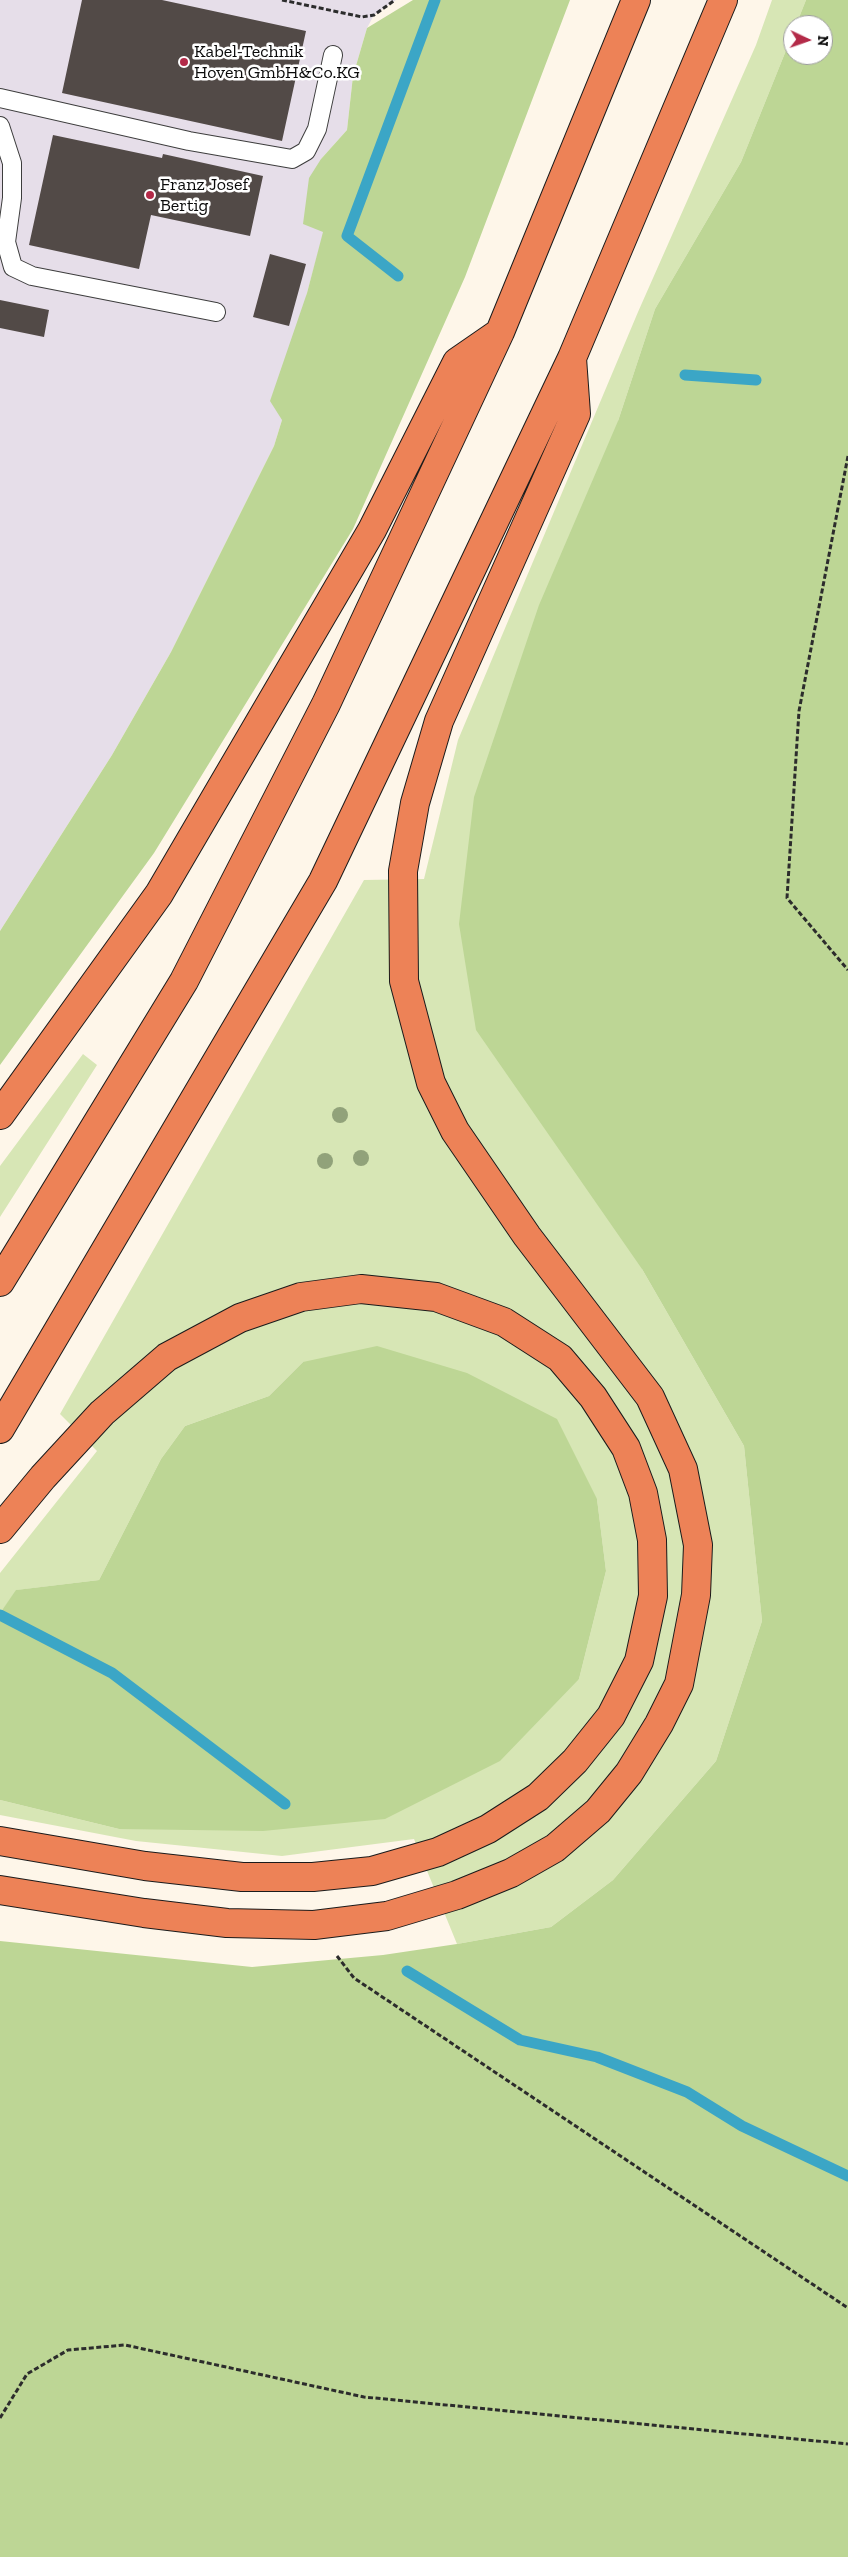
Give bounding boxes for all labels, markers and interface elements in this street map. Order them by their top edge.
north arrow [783,15,833,65]
text: N [814,35,831,47]
place label: Kabel-Technik Hoven GmbH&Co.KG [194,41,360,84]
marker: Kabel-Technik Hoven GmbH&Co.KG [178,56,190,68]
place label: Franz Josef Bertig [160,174,248,216]
marker: Franz Josef Bertig [144,189,156,201]

